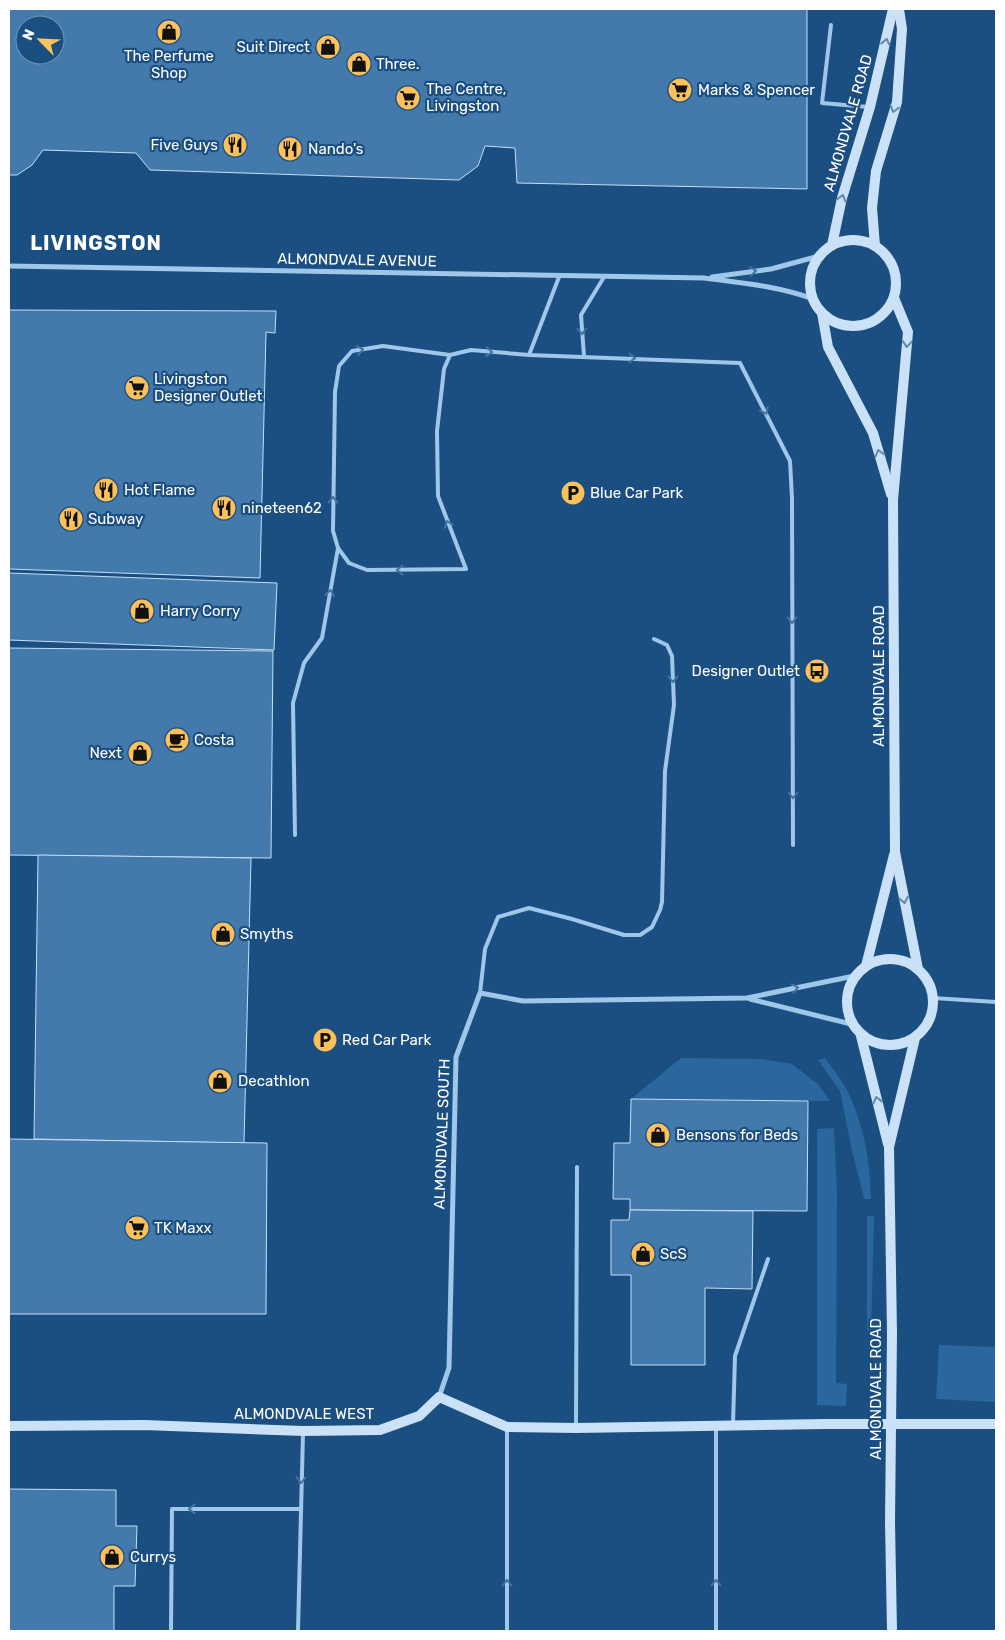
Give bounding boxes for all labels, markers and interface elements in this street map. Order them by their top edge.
north arrow [15,15,65,65]
shop icon: The Perfume Shop [156,19,182,45]
text: N [19,27,38,43]
shop icon: Suit Direct [315,34,341,60]
one-way arrow [880,37,891,46]
place label: Suit Direct [236,38,310,56]
place label: The Perfume Shop [124,47,214,82]
shop icon: Three. [346,51,372,77]
street label: ALMONDVALE ROAD [820,52,876,194]
place label: Three. [376,55,420,73]
supermarket icon: Marks & Spencer [667,77,693,103]
place label: The Centre, Livingston [426,80,507,115]
place label: Marks & Spencer [698,81,815,99]
supermarket icon: The Centre, Livingston [395,85,421,111]
one-way arrow [890,105,900,113]
restaurant icon: Five Guys [222,132,248,158]
place label: Five Guys [151,136,218,154]
restaurant icon: Nando's [277,136,303,162]
place label: Nando's [308,140,364,158]
one-way arrow [837,194,847,202]
district label: LIVINGSTON [30,231,162,255]
street label: ALMONDVALE AVENUE [277,250,437,270]
one-way arrow [748,267,757,277]
one-way arrow [577,327,588,335]
one-way arrow [902,340,913,348]
one-way arrow [355,345,364,355]
one-way arrow [485,346,493,357]
one-way arrow [629,353,637,364]
place label: Livingston Designer Outlet [154,370,263,405]
supermarket icon: Livingston Designer Outlet [124,375,150,401]
one-way arrow [759,406,769,415]
one-way arrow [874,449,884,458]
restaurant icon: Hot Flame [93,477,119,503]
parking icon: Blue Car Park [560,480,586,506]
place label: Hot Flame [124,481,195,499]
place label: Blue Car Park [590,484,684,502]
restaurant icon: nineteen62 [211,495,237,521]
one-way arrow [328,496,339,504]
place label: nineteen62 [242,499,322,517]
restaurant icon: Subway [58,506,84,532]
place label: Subway [88,510,143,528]
one-way arrow [444,520,454,528]
one-way arrow [395,565,403,575]
one-way arrow [325,589,335,597]
shop icon: Harry Corry [129,598,155,624]
place label: Harry Corry [160,602,240,620]
street label: ALMONDVALE ROAD [870,605,888,747]
one-way arrow [787,617,797,625]
bus stop icon: Designer Outlet [804,658,830,684]
place label: Designer Outlet [692,662,800,680]
one-way arrow [668,675,678,683]
cafe icon: Costa [164,727,190,753]
place label: Costa [194,731,234,749]
shop icon: Next [127,740,153,766]
place label: Next [89,744,122,762]
one-way arrow [788,792,798,799]
one-way arrow [898,895,909,904]
shop icon: Smyths [210,921,236,947]
place label: Smyths [240,925,294,943]
one-way arrow [790,984,799,994]
parking icon: Red Car Park [312,1027,338,1053]
place label: Red Car Park [342,1031,432,1049]
street label: ALMONDVALE SOUTH [430,1058,454,1210]
shop icon: Decathlon [207,1068,233,1094]
place label: Decathlon [238,1072,310,1090]
one-way arrow [873,1096,883,1104]
shop icon: Bensons for Beds [645,1122,671,1148]
place label: Bensons for Beds [676,1126,799,1144]
supermarket icon: TK Maxx [124,1215,150,1241]
place label: TK Maxx [154,1219,212,1237]
shop icon: ScS [630,1241,656,1267]
place label: ScS [660,1245,687,1263]
street label: ALMONDVALE ROAD [867,1318,885,1460]
street label: ALMONDVALE WEST [234,1405,374,1423]
one-way arrow [296,1476,306,1484]
one-way arrow [188,1504,196,1514]
shop icon: Currys [99,1544,125,1570]
place label: Currys [130,1548,176,1566]
one-way arrow [502,1578,512,1586]
one-way arrow [711,1578,721,1586]

